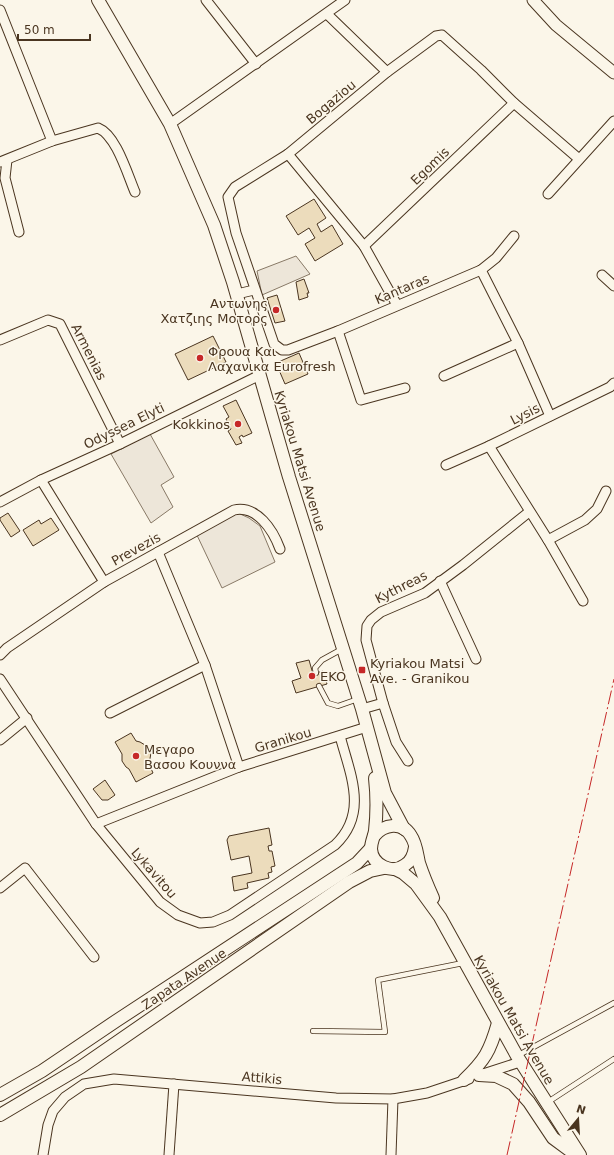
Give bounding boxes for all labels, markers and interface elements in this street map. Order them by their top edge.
scale bar [18,16,90,42]
text: 50 m [24,23,55,37]
street label: Bogaziou [303,77,359,127]
street label: Egomis [408,144,452,188]
street label: Kantaras [373,271,432,307]
place label: Αντωνης Χατζιης Μοτορς [160,296,268,326]
marker: Αντωνης Χατζιης Μοτορς [271,305,281,315]
street label: Armenias [68,321,110,383]
place label: Φρουα Και Λαχανικα Eurofresh [208,344,336,374]
marker: Φρουα Και Λαχανικα Eurofresh [195,353,205,363]
street label: Kyriakou Matsi Avenue [271,389,329,533]
street label: Odyssea Elyti [81,400,167,452]
street label: Lysis [508,400,542,428]
place label: Kokkinos [173,417,230,432]
marker: Kokkinos [233,419,243,429]
street label: Prevezis [109,529,163,569]
street label: Kythreas [372,567,430,606]
place label: Kyriakou Matsi Ave. - Granikou [370,656,469,686]
marker: Kyriakou Matsi Ave. - Granikou [357,665,367,675]
place label: EKO [320,669,346,684]
marker: EKO [307,671,317,681]
street label: Granikou [253,724,313,756]
place label: Μεγαρο Βασου Κουννα [144,742,236,772]
marker: Μεγαρο Βασου Κουννα [131,751,141,761]
street label: Lykavitou [128,845,180,901]
street label: Zapata Avenue [139,945,229,1013]
street label: Kyriakou Matsi Avenue [471,953,557,1087]
street label: Attikis [241,1069,283,1087]
north arrow [558,1099,598,1139]
text: N [575,1102,587,1118]

